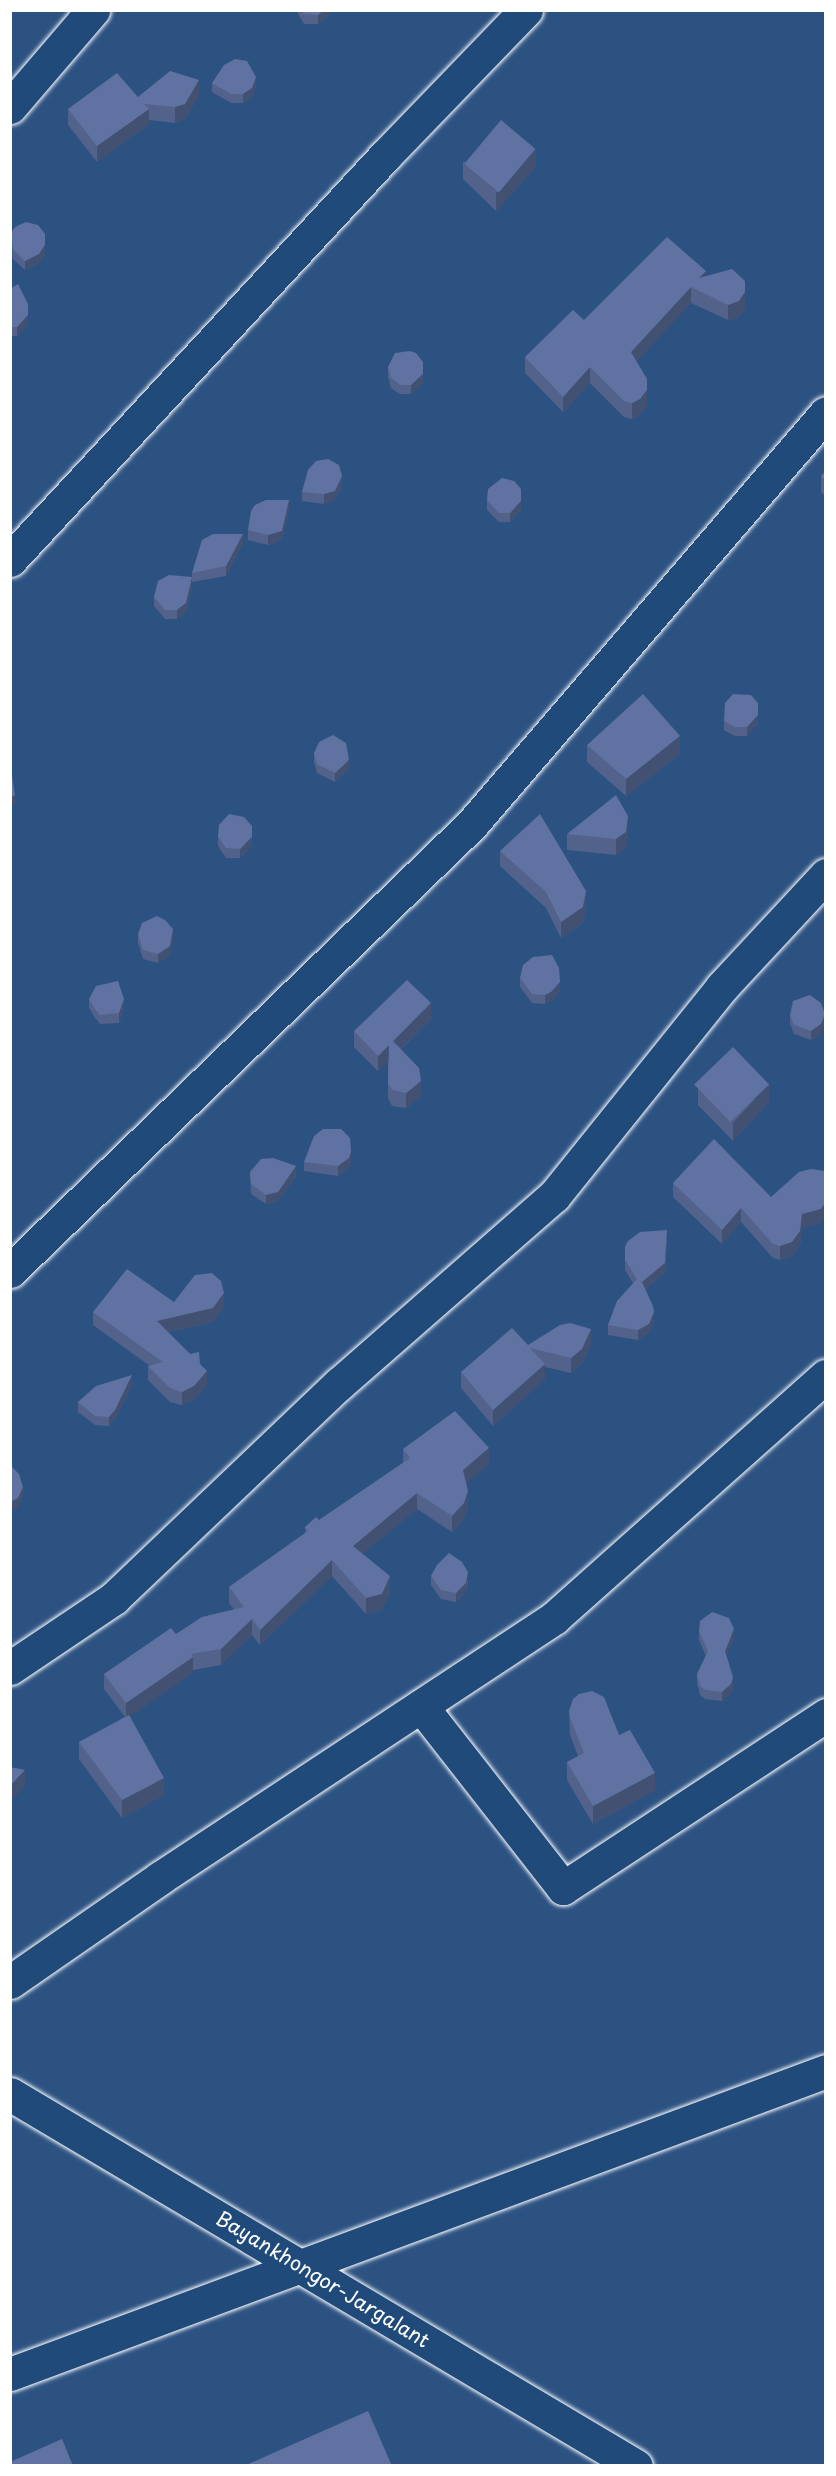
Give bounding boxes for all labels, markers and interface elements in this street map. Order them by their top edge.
street label: Bayankhongor-Jargalant [212,2206,434,2352]

